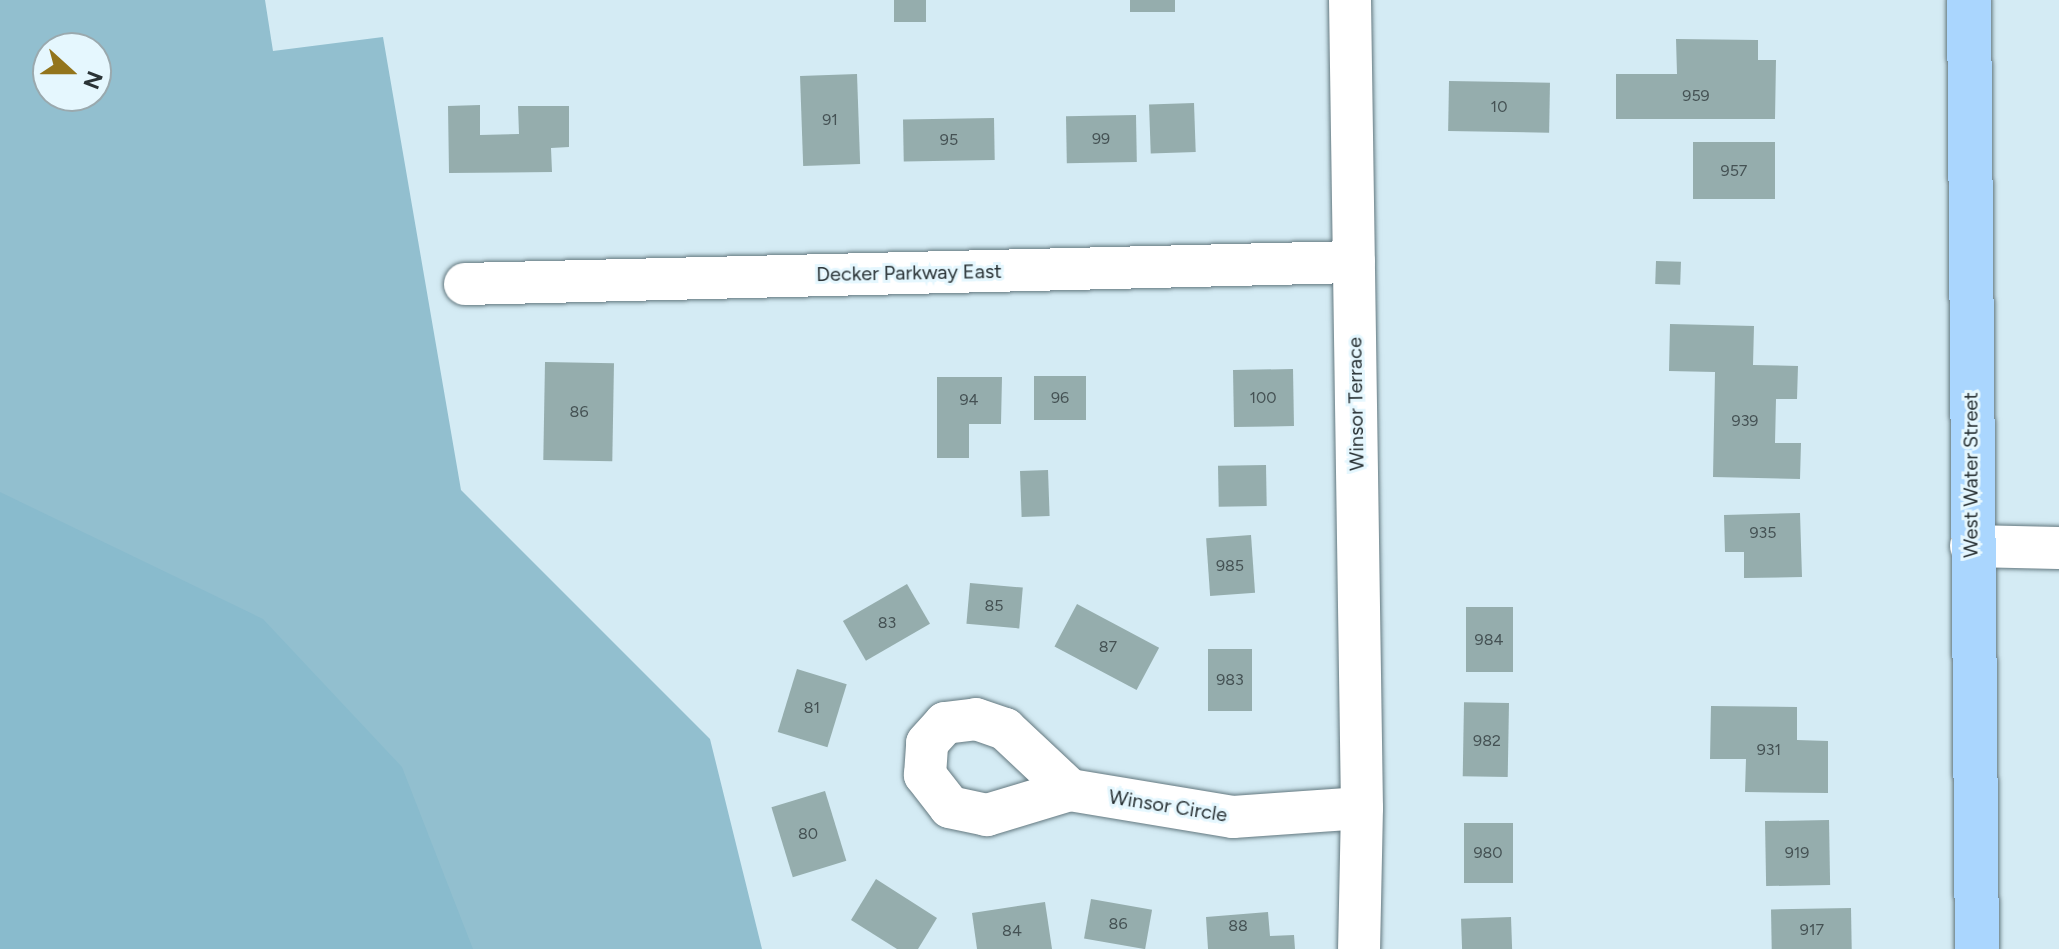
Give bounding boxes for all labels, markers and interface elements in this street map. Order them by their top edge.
north arrow [32,32,112,112]
text: N [77,67,109,93]
house number: 959 [1682,86,1710,106]
house number: 10 [1491,97,1507,117]
house number: 91 [822,110,838,130]
house number: 99 [1092,129,1110,149]
house number: 95 [940,130,958,150]
house number: 957 [1721,161,1747,181]
street label: Decker Parkway East [816,259,1002,287]
street label: Winsor Terrace [1343,337,1369,471]
house number: 96 [1051,388,1069,408]
house number: 100 [1249,388,1277,408]
house number: 94 [960,390,978,410]
street label: West Water Street [1959,392,1983,558]
house number: 86 [570,402,588,422]
house number: 939 [1732,411,1758,431]
house number: 935 [1750,523,1776,543]
house number: 985 [1216,556,1244,576]
house number: 85 [984,596,1004,616]
house number: 83 [878,613,896,633]
house number: 984 [1475,630,1503,650]
house number: 87 [1099,637,1117,657]
house number: 983 [1216,670,1244,690]
house number: 81 [804,698,820,718]
house number: 982 [1473,731,1501,751]
house number: 931 [1757,740,1781,760]
street label: Winsor Circle [1107,785,1229,827]
house number: 80 [798,824,818,844]
house number: 980 [1473,843,1503,863]
house number: 919 [1785,843,1809,863]
house number: 86 [1109,914,1127,934]
house number: 88 [1228,916,1248,936]
house number: 917 [1800,920,1824,940]
house number: 84 [1002,921,1022,941]

